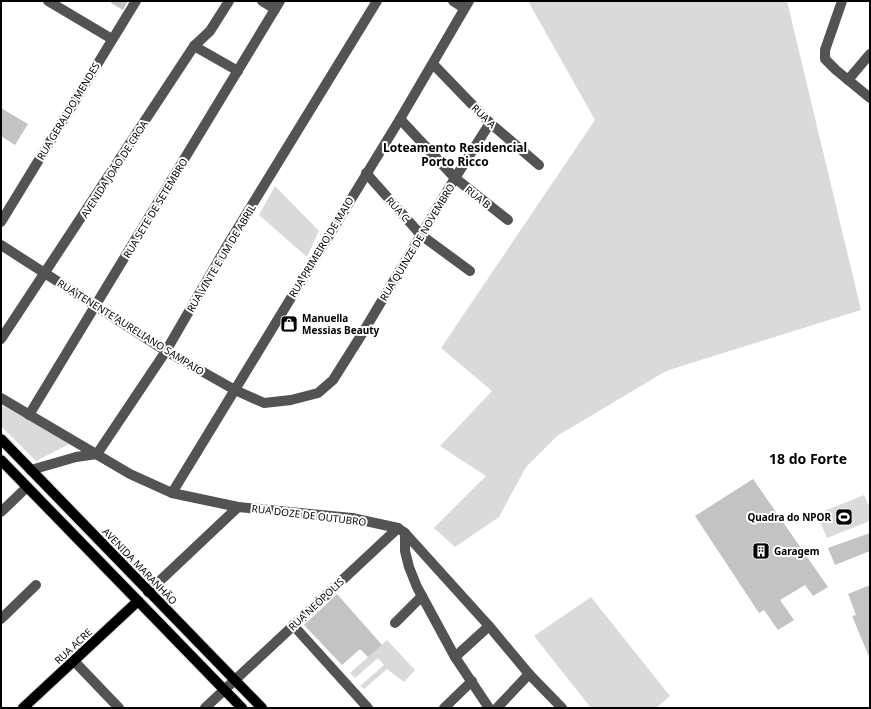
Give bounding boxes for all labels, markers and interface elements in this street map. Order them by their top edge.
street label: RUA GERALDO MENDES [33,59,103,162]
street label: RUA A [469,101,500,131]
street label: AVENIDA JOÃO DE CROA [77,117,151,220]
district label: Loteamento Residencial Porto Ricco [383,139,527,170]
street label: RUA SETE DE SETEMBRO [120,155,191,261]
street label: RUA QUINZE DE NOVEMBRO [376,181,458,303]
street label: RUA B [462,182,494,212]
street label: RUA PRIMEIRO DE MAIO [285,194,357,300]
street label: RUA C [383,194,413,225]
street label: RUA VINTE E UM DE ABRIL [183,201,259,315]
street label: RUA TENENTE AURELIANO SAMPAIO [55,276,207,378]
place label: Manuella Messias Beauty [302,311,379,337]
shop icon: Manuella Messias Beauty [279,314,299,334]
district label: 18 do Forte [769,449,847,468]
street label: RUA DOZE DE OUTUBRO [251,501,367,529]
sports icon: Quadra do NPOR [834,507,854,527]
place label: Quadra do NPOR [747,510,831,524]
street label: AVENIDA MARANHÃO [100,525,180,608]
building icon: Garagem [751,541,771,561]
place label: Garagem [774,544,820,558]
street label: RUA NEÓPOLIS [285,574,347,633]
street label: RUA ACRE [51,625,95,667]

